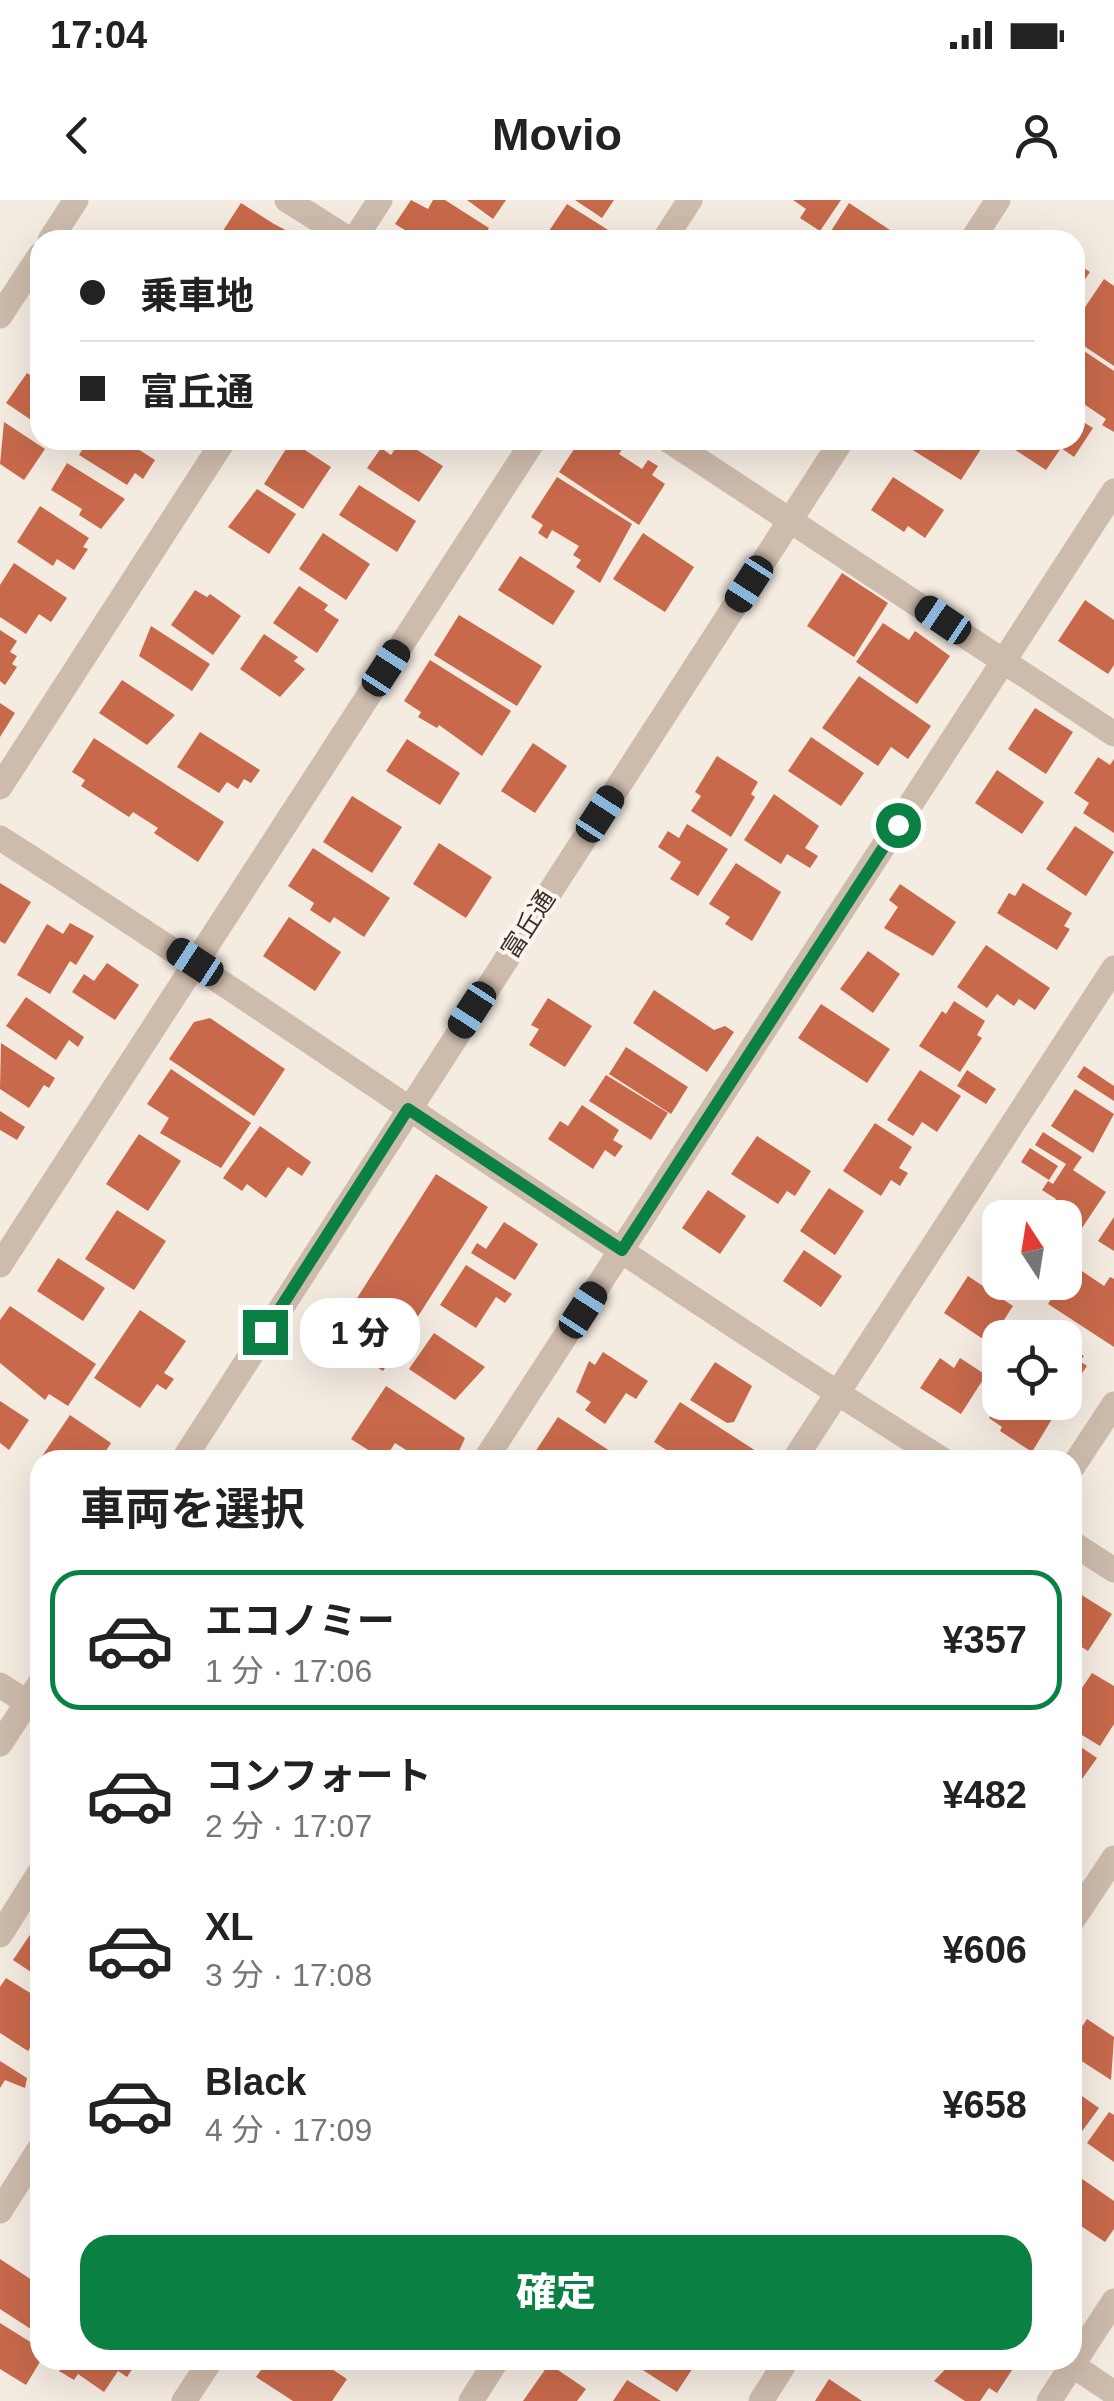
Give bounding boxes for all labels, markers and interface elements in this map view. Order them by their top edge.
text: 17:04 [50,14,147,56]
icon: back [50,108,105,163]
icon: person [1009,108,1064,163]
text: Movio [492,109,622,160]
text: 乗車地 [140,275,254,317]
text: 富丘通 [140,371,254,413]
car [720,551,778,617]
car [910,591,976,649]
car [357,635,415,701]
car [571,781,629,847]
route start [876,803,921,848]
street label: 富丘通 [496,885,560,963]
car [162,933,228,991]
car [443,977,501,1043]
north arrow [982,1200,1082,1300]
map controls [982,1200,1082,1420]
car [554,1277,612,1343]
callout: 1 分 [300,1297,420,1367]
route end [243,1310,288,1355]
text: 1 分 [331,1315,389,1351]
button: locate [982,1320,1082,1420]
text: 車両を選択 [80,1484,305,1535]
icon: car [85,1595,175,1685]
text: エコノミー [205,1600,395,1642]
text: ¥357 [942,1619,1027,1661]
text: 1 分 · 17:06 [205,1653,372,1689]
icon: car [85,1750,175,1840]
text: コンフォート [205,1755,432,1797]
text: ¥482 [942,1774,1027,1816]
text: 2 分 · 17:07 [205,1808,372,1844]
icon: car [85,1905,175,1995]
text: XL [205,1906,254,1948]
text: ¥606 [942,1929,1027,1971]
text: 3 分 · 17:08 [205,1957,372,1993]
icon: car [85,2060,175,2150]
text: Black [205,2061,306,2103]
text: ¥658 [942,2084,1027,2126]
text: 4 分 · 17:09 [205,2112,372,2148]
button: 確定 [80,2235,1032,2350]

